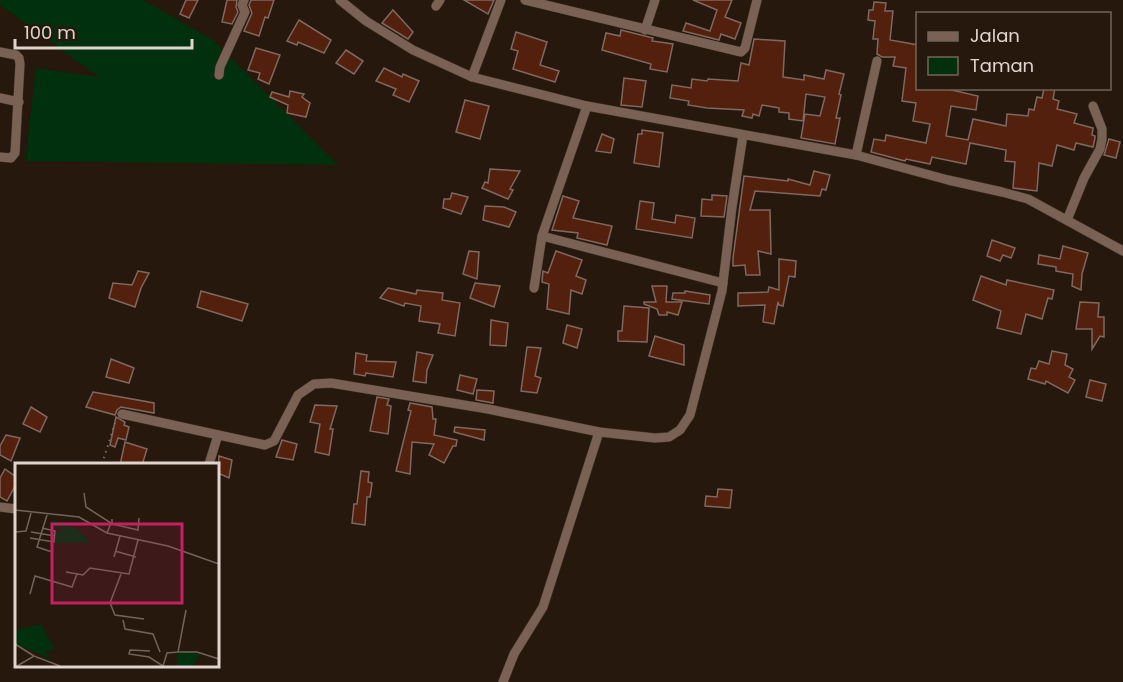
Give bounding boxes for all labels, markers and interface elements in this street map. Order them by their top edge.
scale bar [15,12,192,50]
legend [916,12,1111,90]
text: 100 m [24,20,76,45]
text: Jalan [970,23,1020,48]
text: Taman [970,53,1034,78]
inset map [15,463,219,667]

